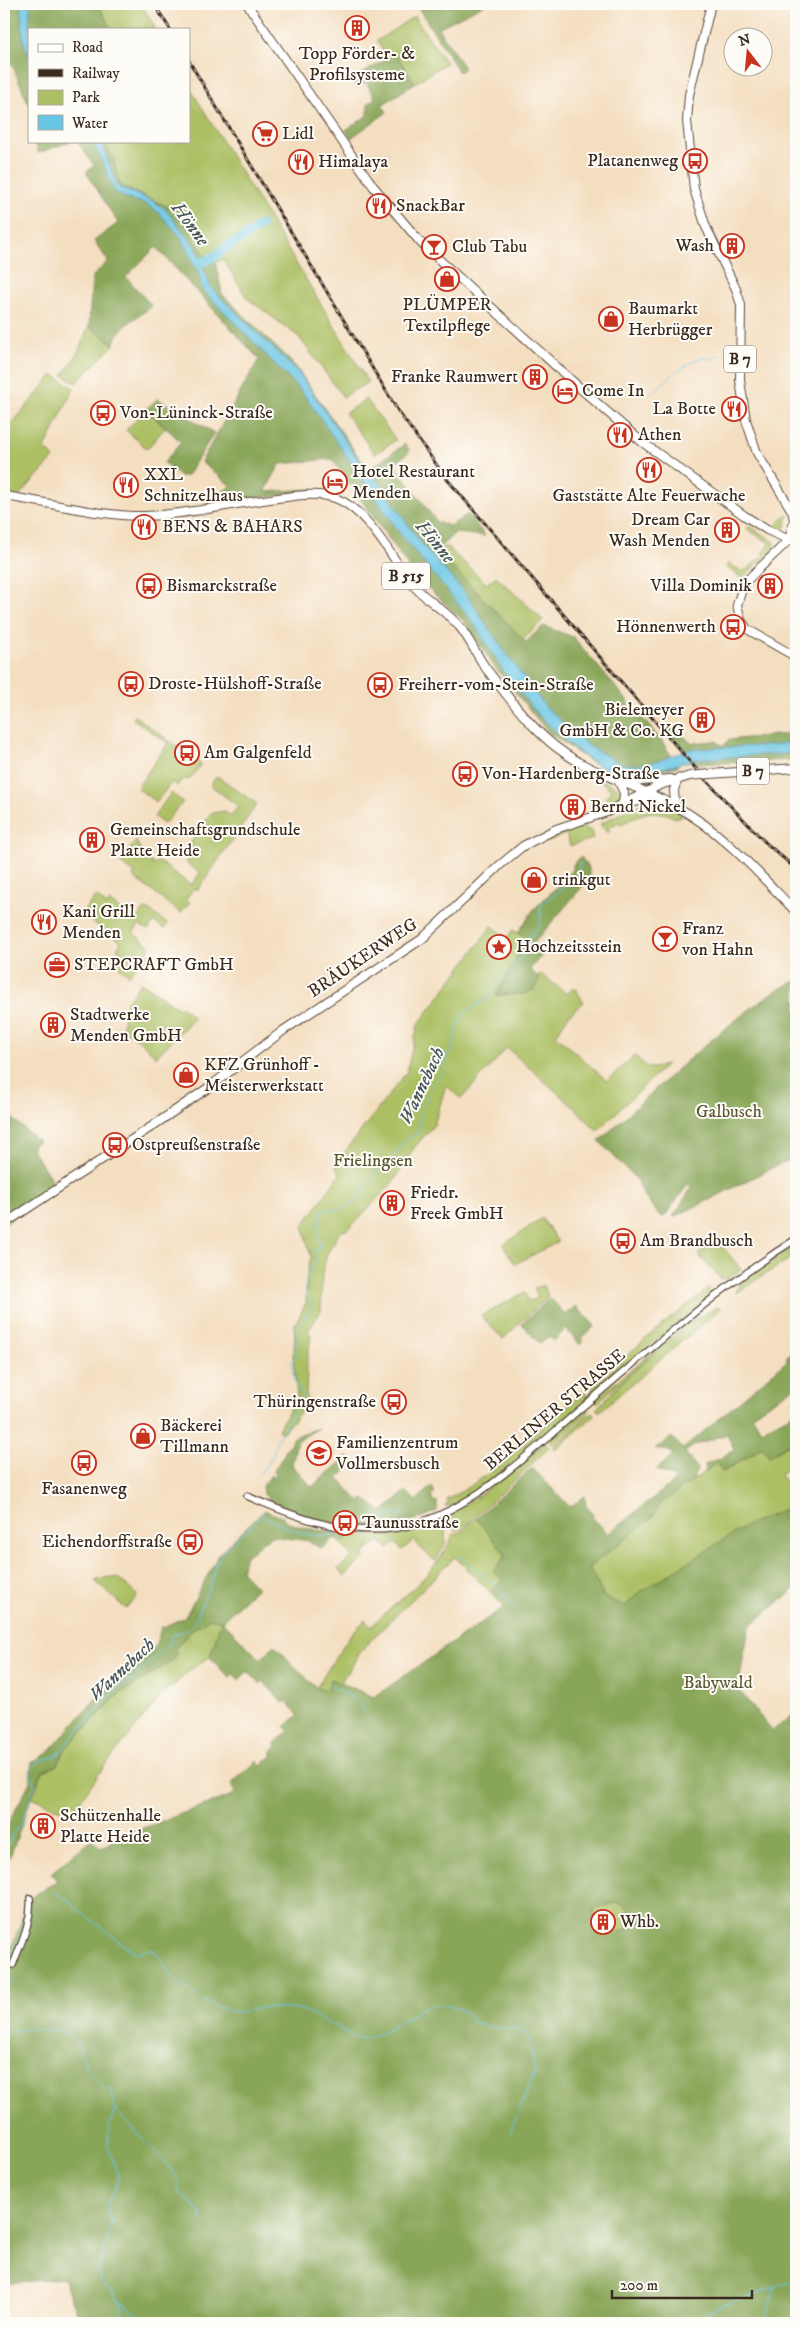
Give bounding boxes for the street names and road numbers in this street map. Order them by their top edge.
road number: B 7 [724,346,756,372]
road number: B 515 [382,562,430,590]
road number: B 7 [737,758,769,784]
street label: BRÄUKERWEG [304,913,422,1003]
street label: BERLINER STRASSE [480,1344,630,1476]

